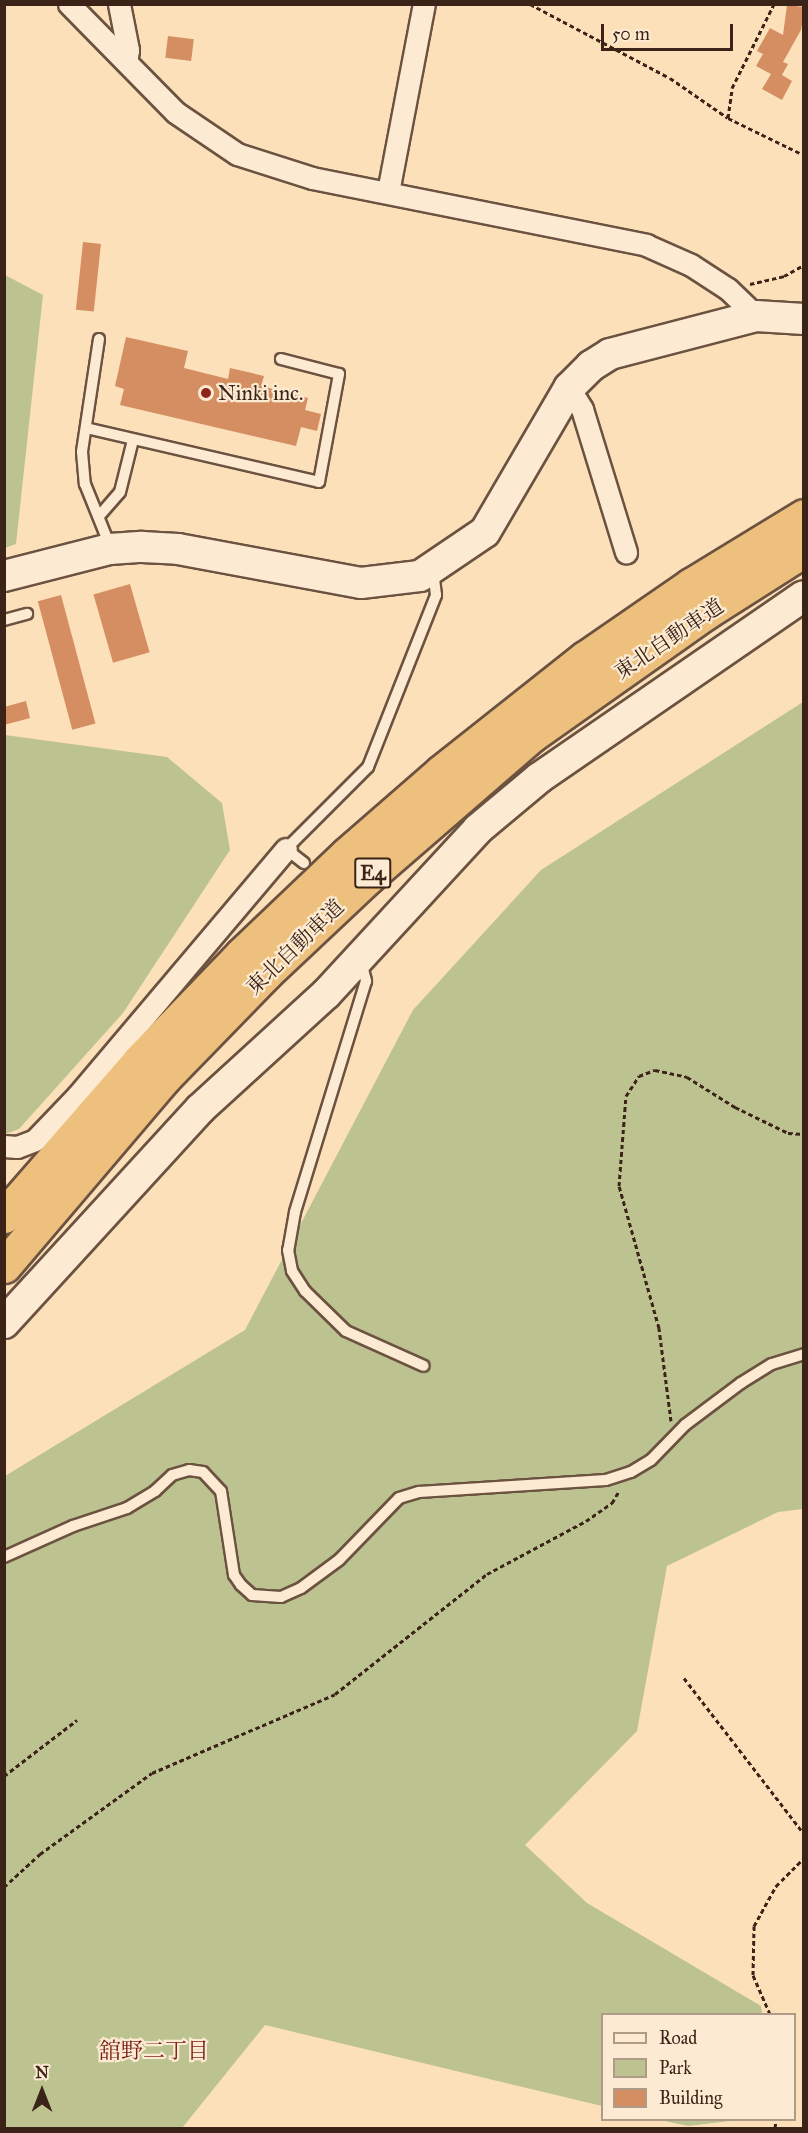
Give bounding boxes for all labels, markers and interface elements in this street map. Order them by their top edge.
scale bar [604,12,736,50]
text: 50 m [612,23,650,45]
place label: Ninki inc. [218,380,303,406]
marker: Ninki inc. [199,386,213,400]
street label: 東北自動車道 [610,593,728,685]
road number: E4 [354,856,392,890]
street label: 東北自動車道 [241,894,349,1000]
legend [601,2013,796,2121]
text: Road [659,2027,697,2049]
district label: 舘野二丁目 [99,2038,209,2064]
text: Park [659,2057,692,2079]
north arrow [12,2061,72,2121]
text: N [35,2063,49,2082]
text: Building [659,2087,722,2109]

